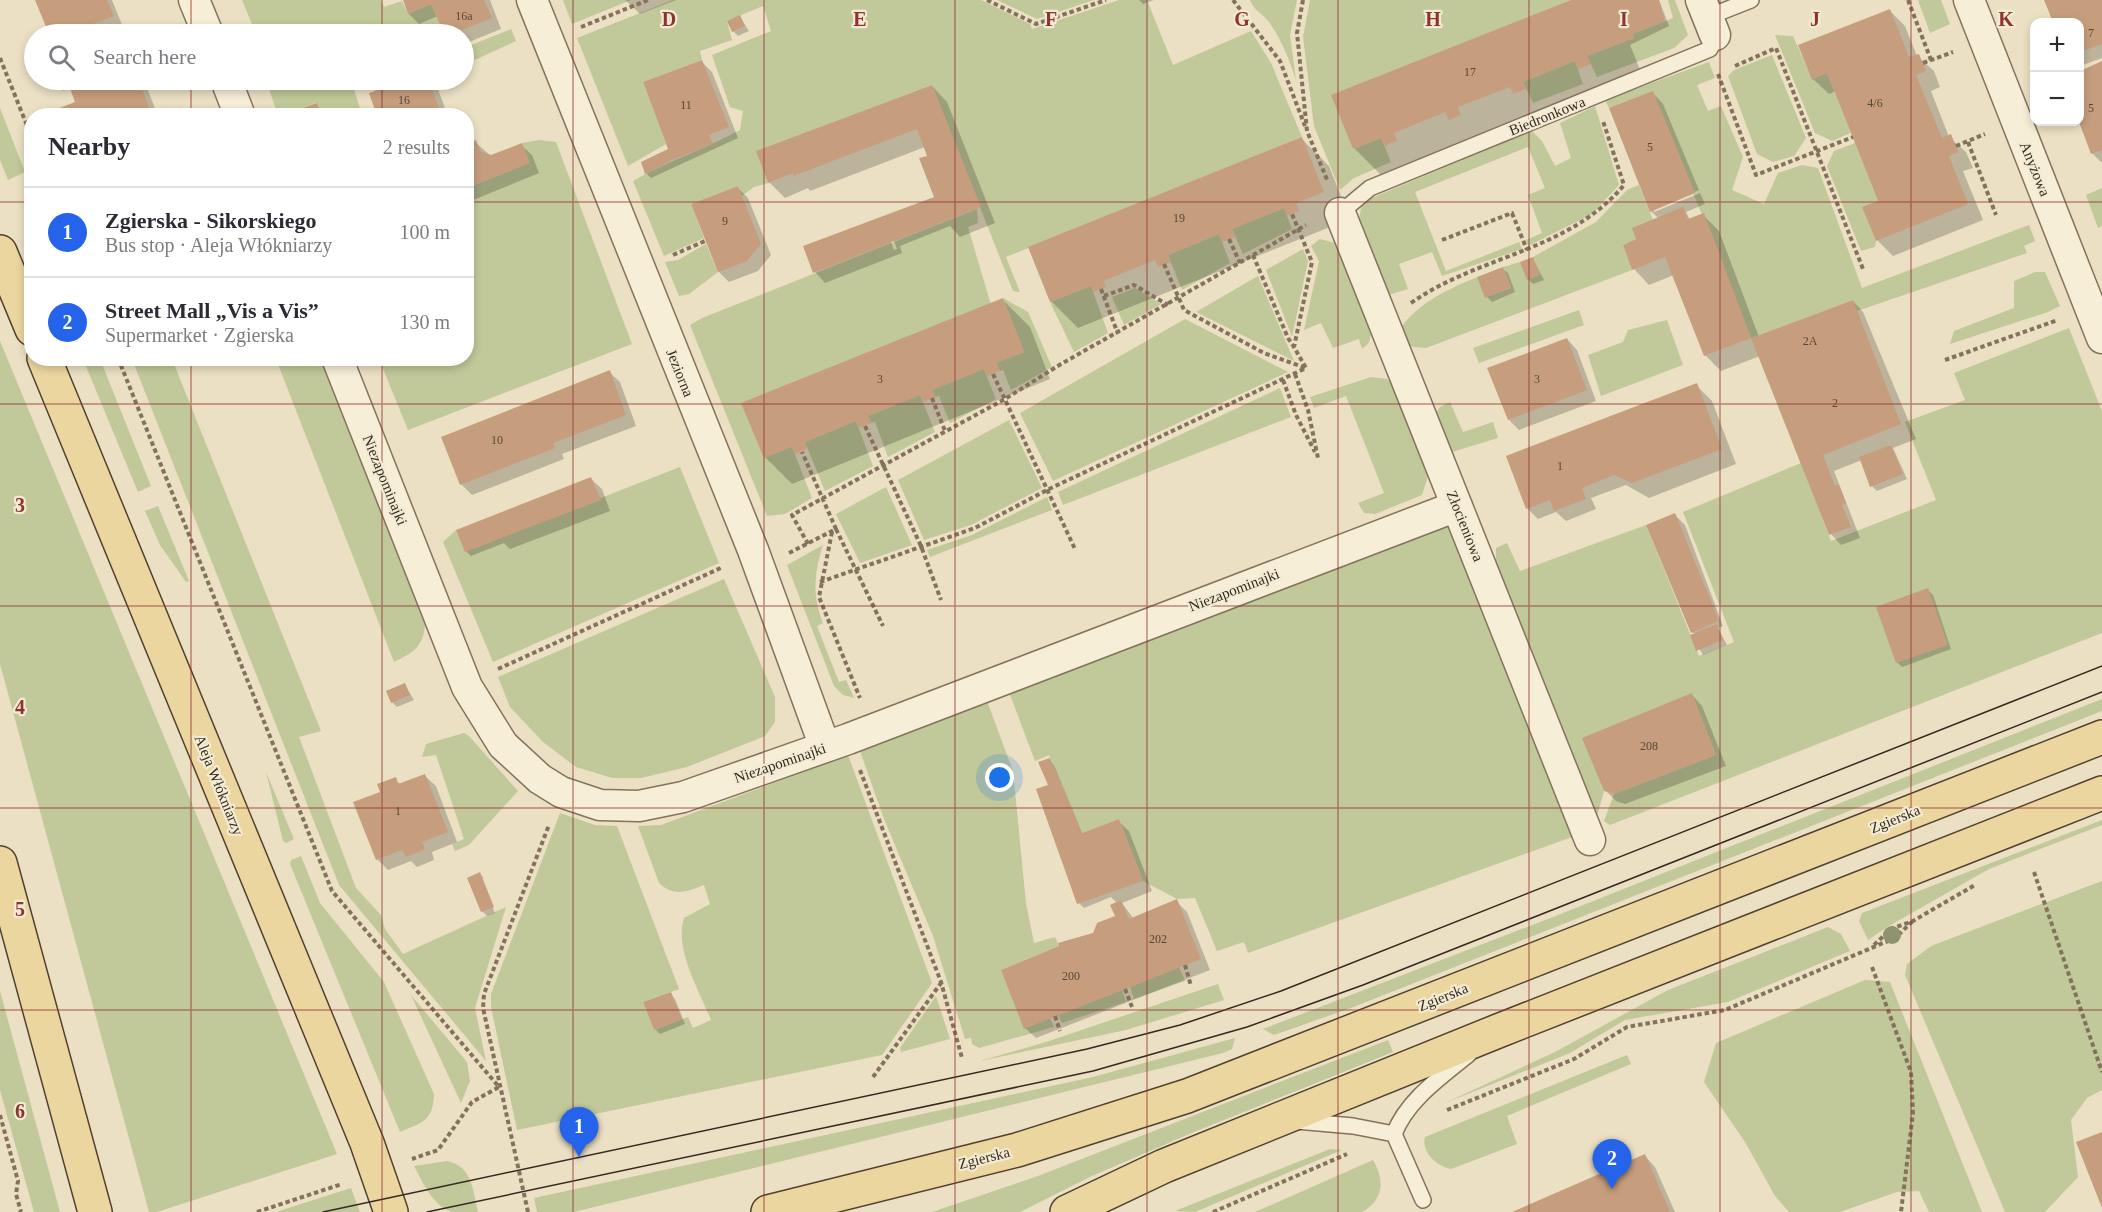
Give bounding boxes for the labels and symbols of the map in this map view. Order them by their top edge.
text: D [662,8,676,30]
text: E [853,8,867,30]
text: F [1045,8,1057,30]
text: G [1234,8,1250,30]
text: H [1425,8,1441,30]
text: I [1620,8,1628,30]
text: J [1810,8,1820,30]
text: K [1998,8,2014,30]
house number: 16a [455,9,473,23]
house number: 7 [2088,26,2094,40]
house number: 17 [1464,65,1476,79]
house number: 16 [398,93,410,107]
street label: Biedronkowa [1507,93,1588,139]
house number: 4/6 [1867,96,1883,110]
house number: 11 [680,98,692,112]
house number: 5 [2088,101,2094,115]
street label: Anyżowa [2017,139,2053,199]
house number: 5 [1647,140,1653,154]
house number: 19 [1173,211,1185,225]
house number: 9 [722,214,728,228]
house number: 2A [1803,334,1818,348]
street label: Jeziorna [663,347,697,399]
house number: 3 [877,372,883,386]
house number: 3 [1534,372,1540,386]
house number: 2 [1832,396,1838,410]
street label: Niezapominajki [360,433,410,527]
house number: 10 [491,433,503,447]
house number: 1 [1557,459,1563,473]
street label: Złocieniowa [1444,488,1487,564]
text: 3 [15,494,25,516]
street label: Niezapominajki [1186,565,1282,615]
text: 4 [15,696,25,718]
street label: Aleja Włókniarzy [192,733,247,838]
house number: 208 [1640,739,1658,753]
street label: Niezapominajki [732,740,828,786]
your location [985,763,1014,792]
street label: Zgierska [1868,802,1923,836]
house number: 1 [395,804,401,818]
text: 5 [15,898,25,920]
house number: 202 [1149,932,1167,946]
house number: 200 [1062,969,1080,983]
street label: Zgierska [1416,980,1471,1014]
text: 6 [15,1100,25,1122]
pin: 1 [560,1108,598,1157]
pin: 2 [1592,1140,1632,1189]
street label: Zgierska [957,1144,1012,1172]

